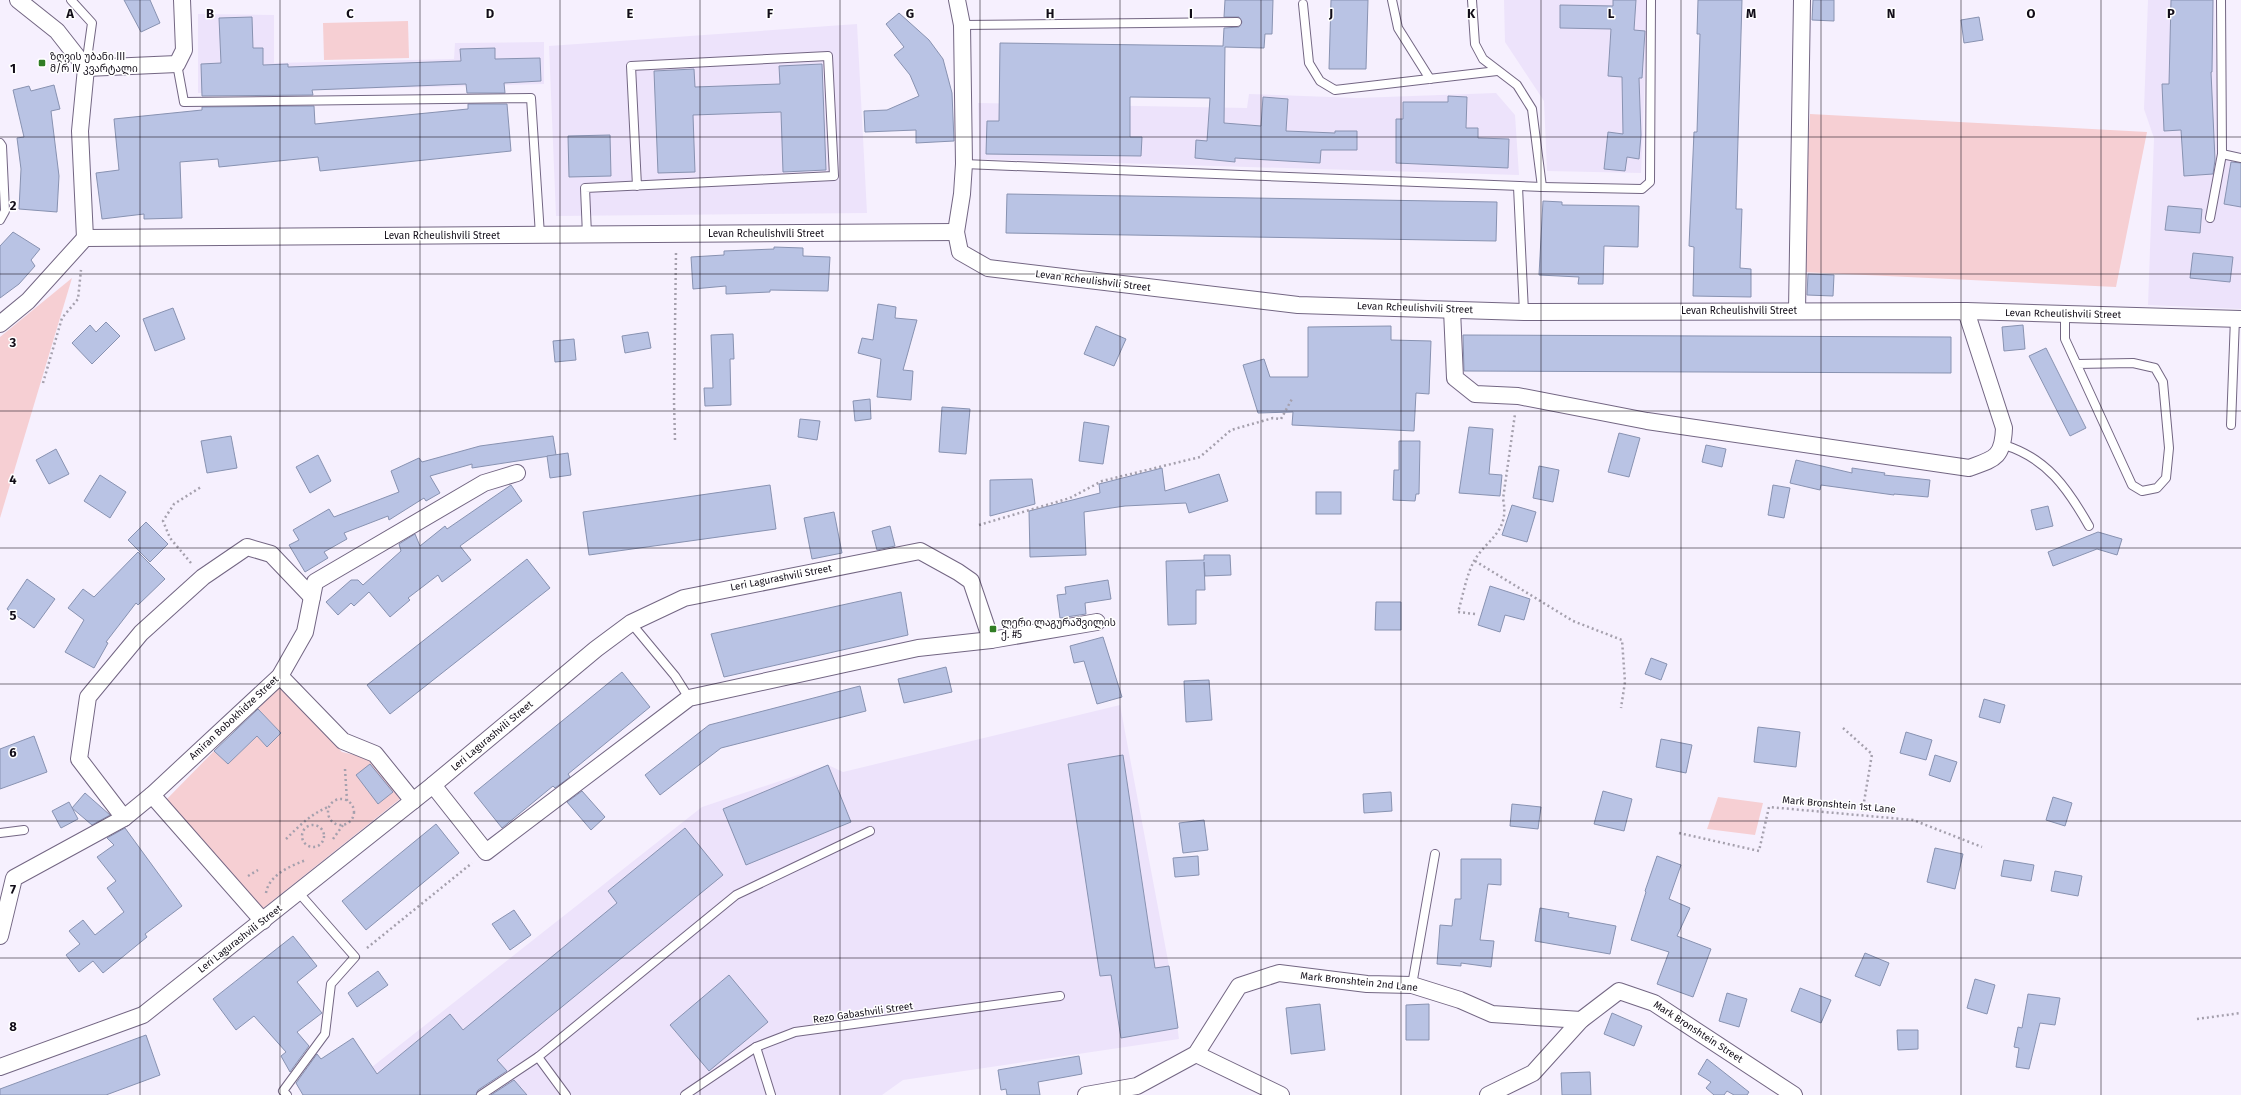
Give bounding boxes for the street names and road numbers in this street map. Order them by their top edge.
street label: Levan Rcheulishvili Street [708,228,824,240]
street label: Levan Rcheulishvili Street [384,230,500,242]
street label: Levan Rcheulishvili Street [1035,268,1152,294]
street label: Levan Rcheulishvili Street [1357,300,1474,316]
street label: Levan Rcheulishvili Street [1681,305,1797,317]
street label: Levan Rcheulishvili Street [2005,307,2122,321]
street label: Leri Lagurashvili Street [729,562,833,594]
street label: Amiran Bobokhidze Street [187,673,281,762]
street label: Leri Lagurashvili Street [449,698,536,774]
street label: Mark Bronshtein 1st Lane [1782,794,1896,816]
street label: Leri Lagurashvili Street [196,902,285,976]
street label: Mark Bronshtein 2nd Lane [1300,970,1418,994]
street label: Mark Bronshtein Street [1651,999,1745,1066]
street label: Rezo Gabashvili Street [812,1000,914,1026]

